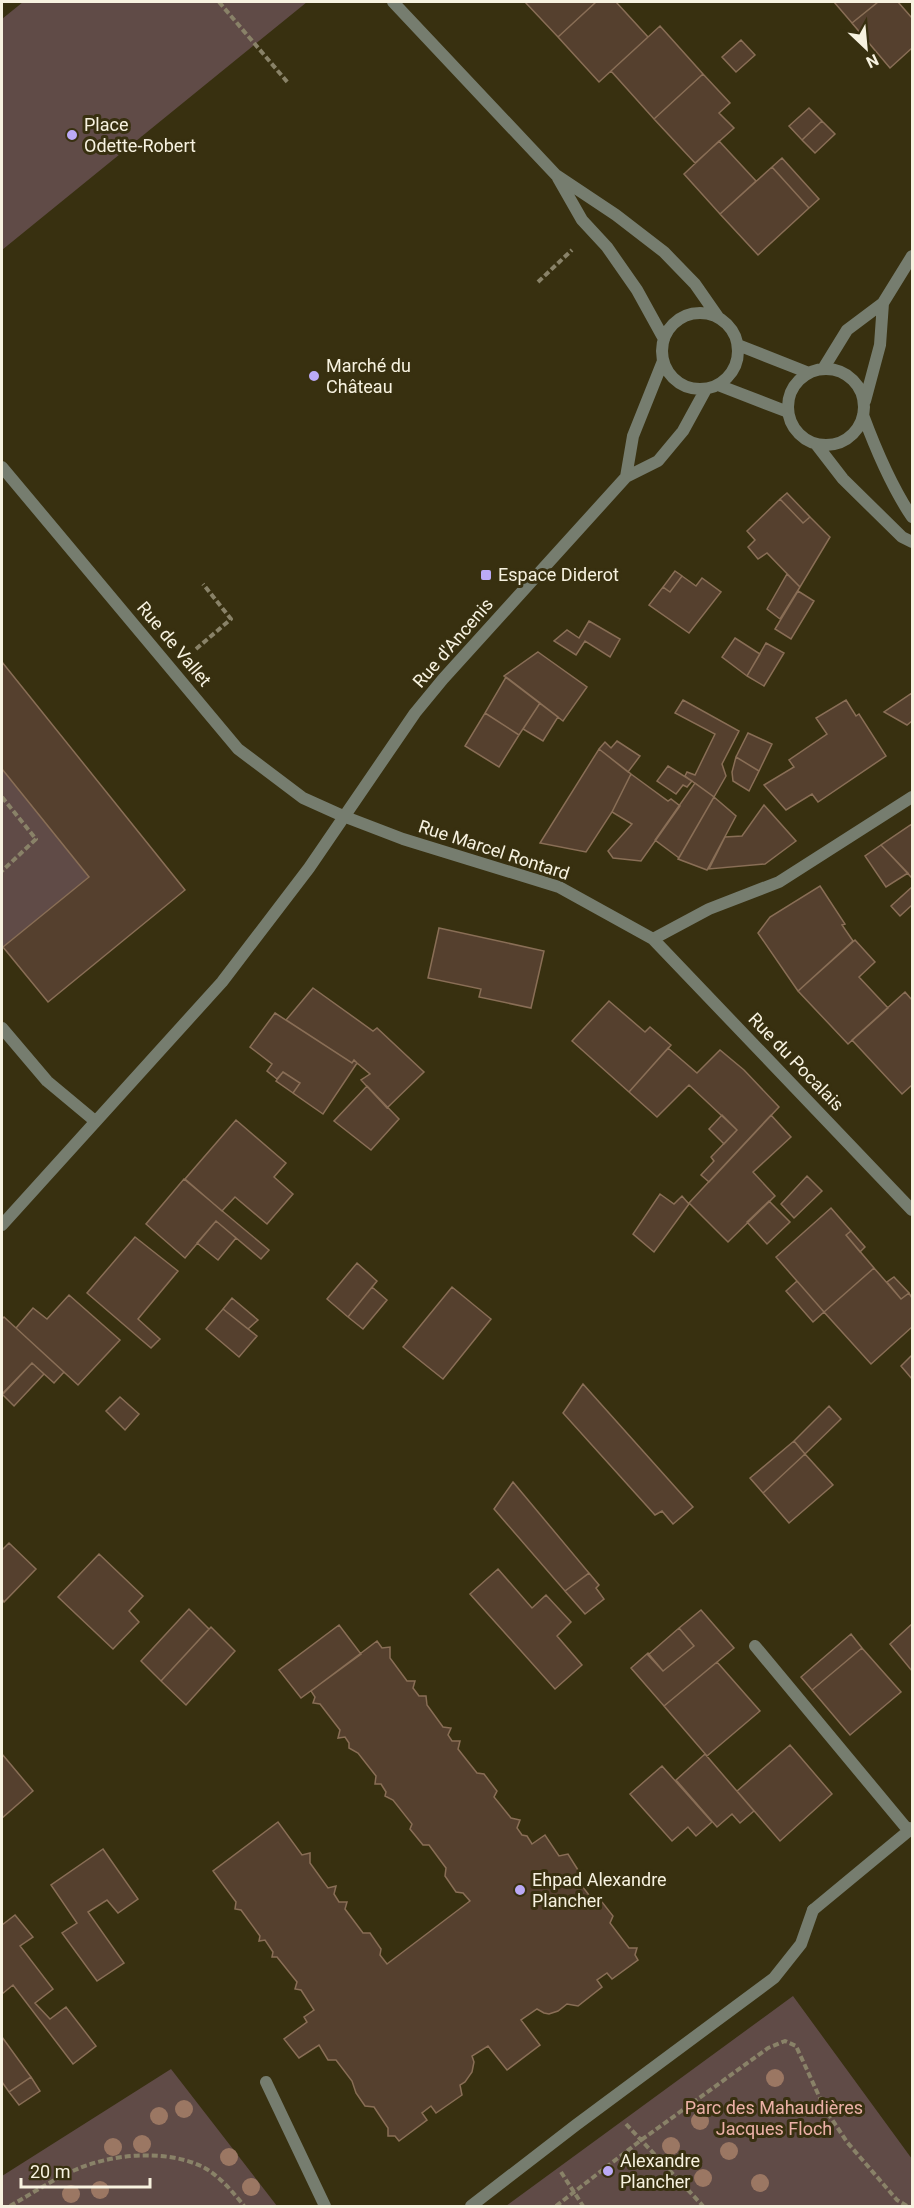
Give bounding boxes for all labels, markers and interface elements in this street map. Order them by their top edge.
north arrow [836,18,896,78]
text: N [863,50,882,72]
place label: Place Odette-Robert [84,114,196,156]
marker: Place Odette-Robert [65,128,79,142]
place label: Marché du Château [326,355,411,397]
marker: Marché du Château [307,369,321,383]
place label: Espace Diderot [498,564,619,585]
marker: Espace Diderot [479,568,493,582]
street label: Rue d'Ancenis [408,594,497,692]
street label: Rue de Vallet [133,597,216,690]
street label: Rue Marcel Rontard [416,815,572,884]
street label: Rue du Pocalais [744,1008,848,1115]
place label: Ehpad Alexandre Plancher [532,1869,667,1911]
marker: Ehpad Alexandre Plancher [513,1883,527,1897]
park label: Parc des Mahaudières Jacques Floch [685,2097,863,2139]
place label: Alexandre Plancher [620,2150,700,2192]
scale bar [21,2151,150,2189]
text: 20 m [30,2161,70,2182]
marker: Alexandre Plancher [601,2164,615,2178]

